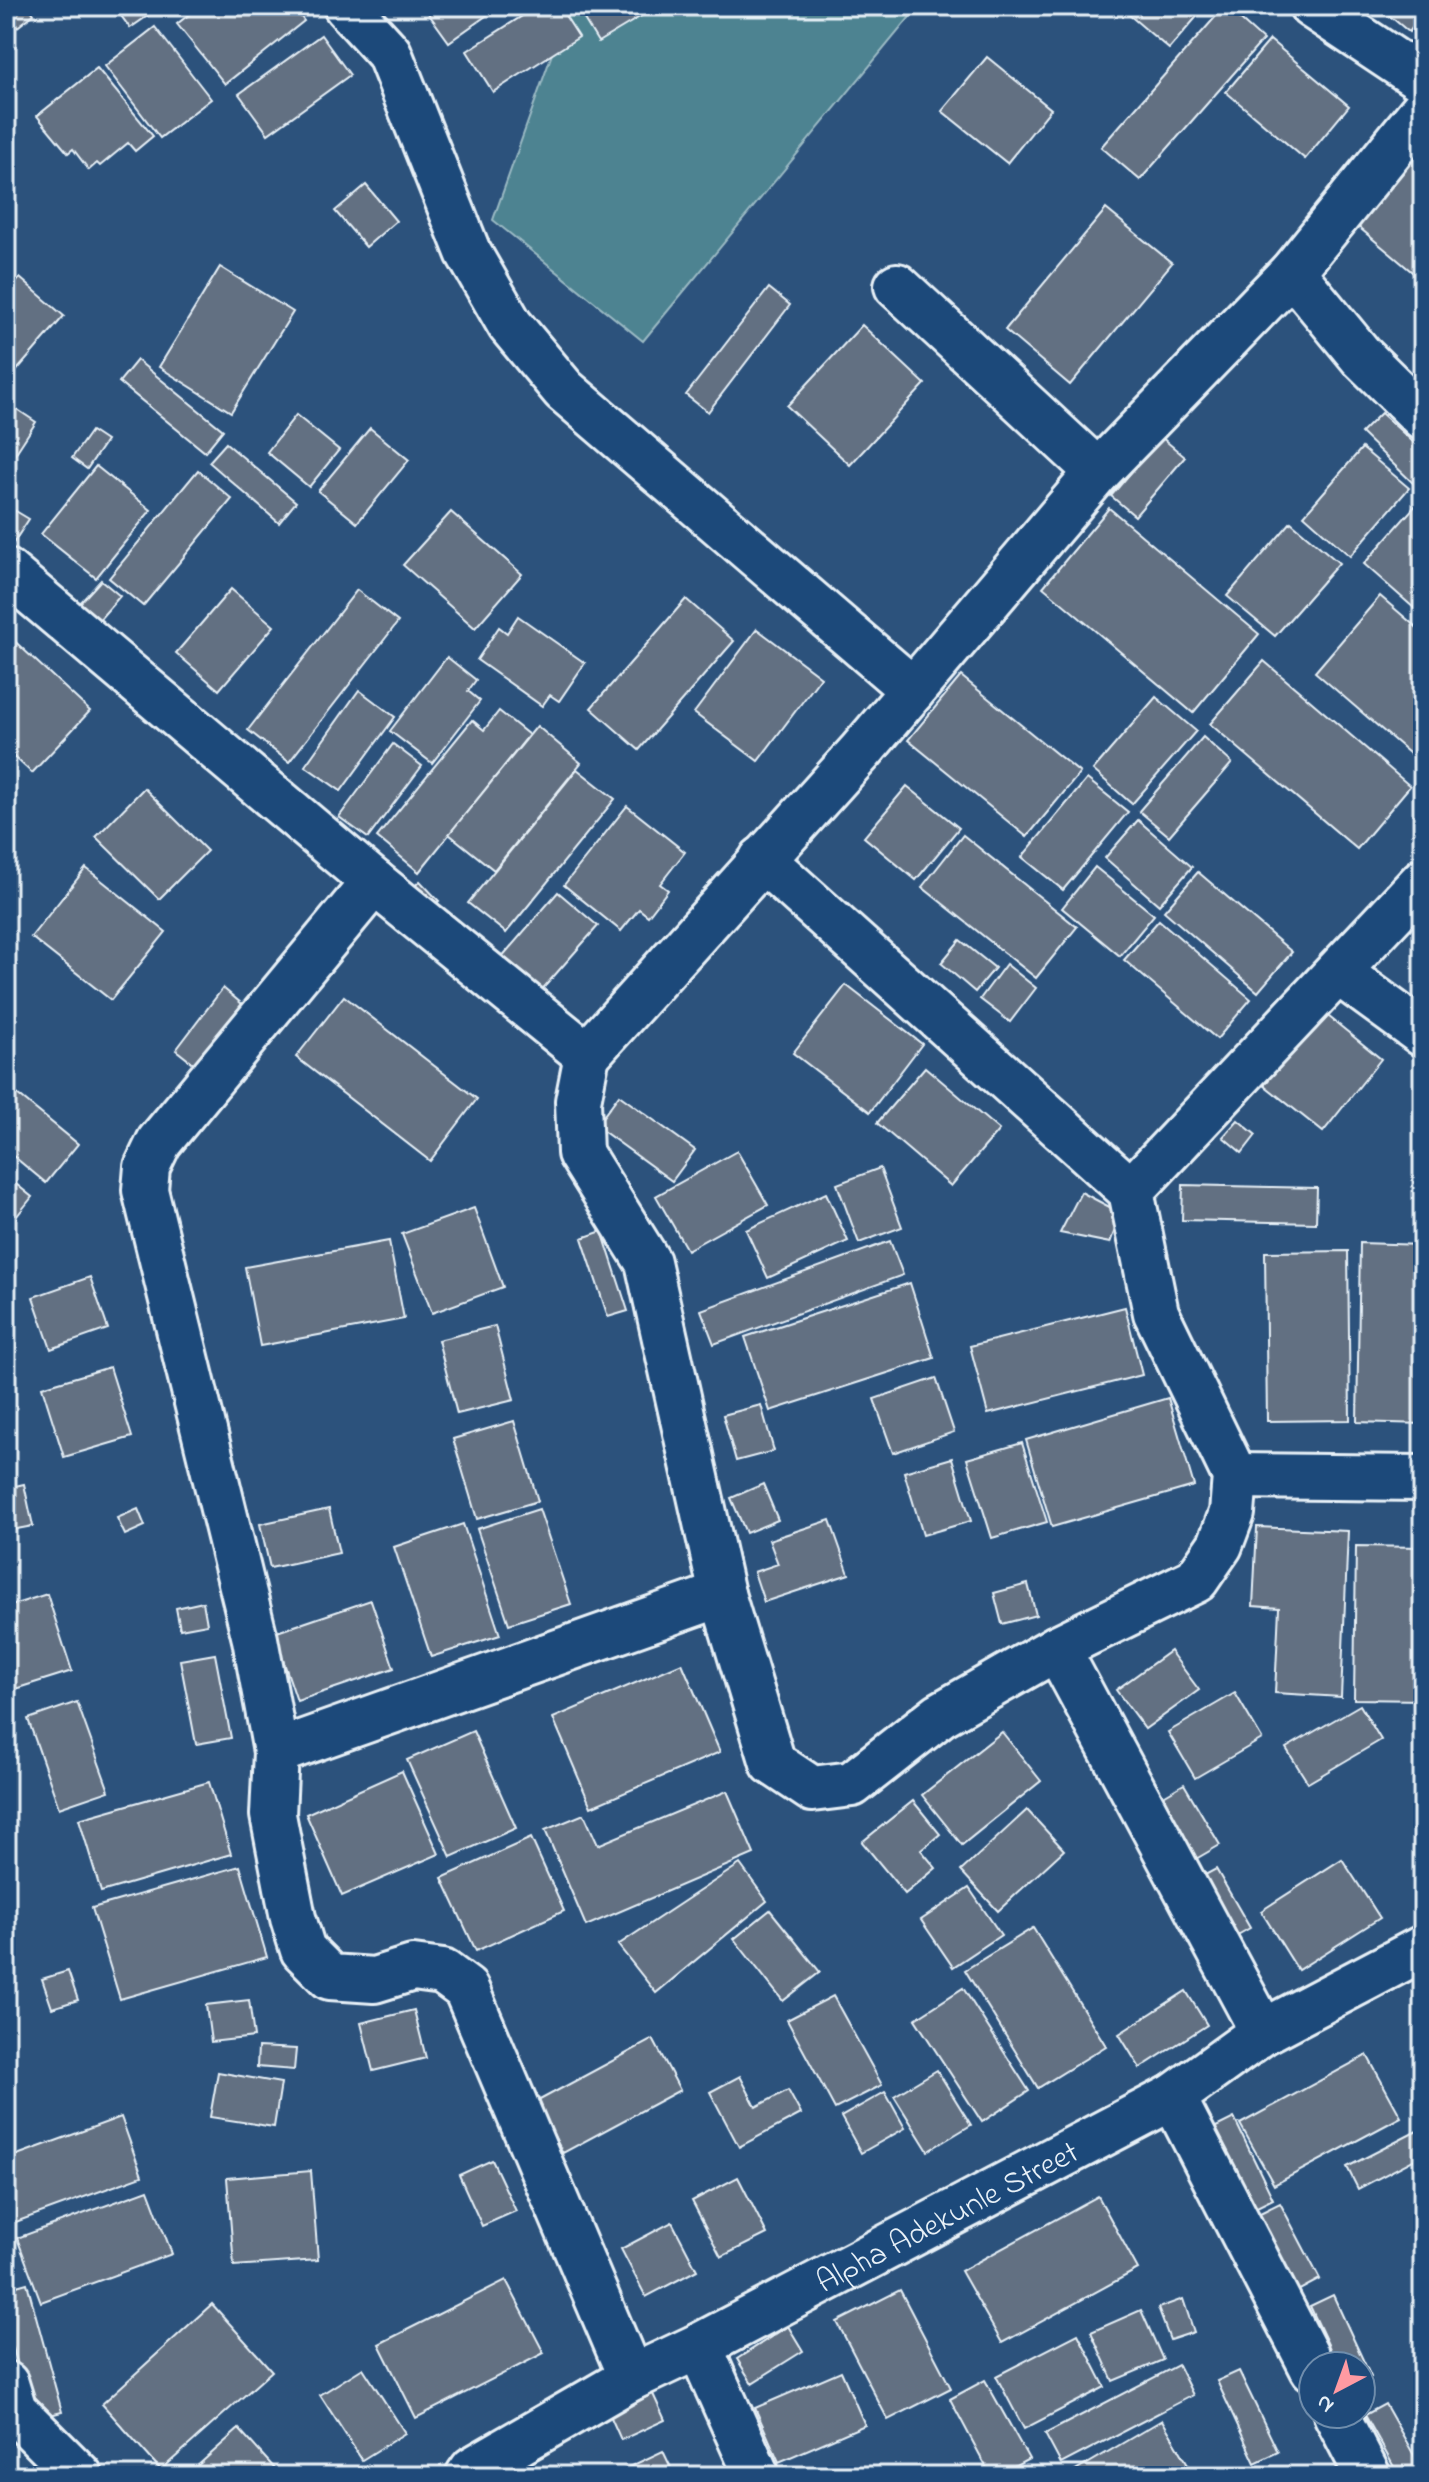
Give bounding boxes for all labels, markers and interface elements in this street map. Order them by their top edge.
street label: Alpha Adekunle Street [809,2130,1088,2307]
north arrow [1297,2350,1377,2430]
text: N [1310,2386,1342,2420]

